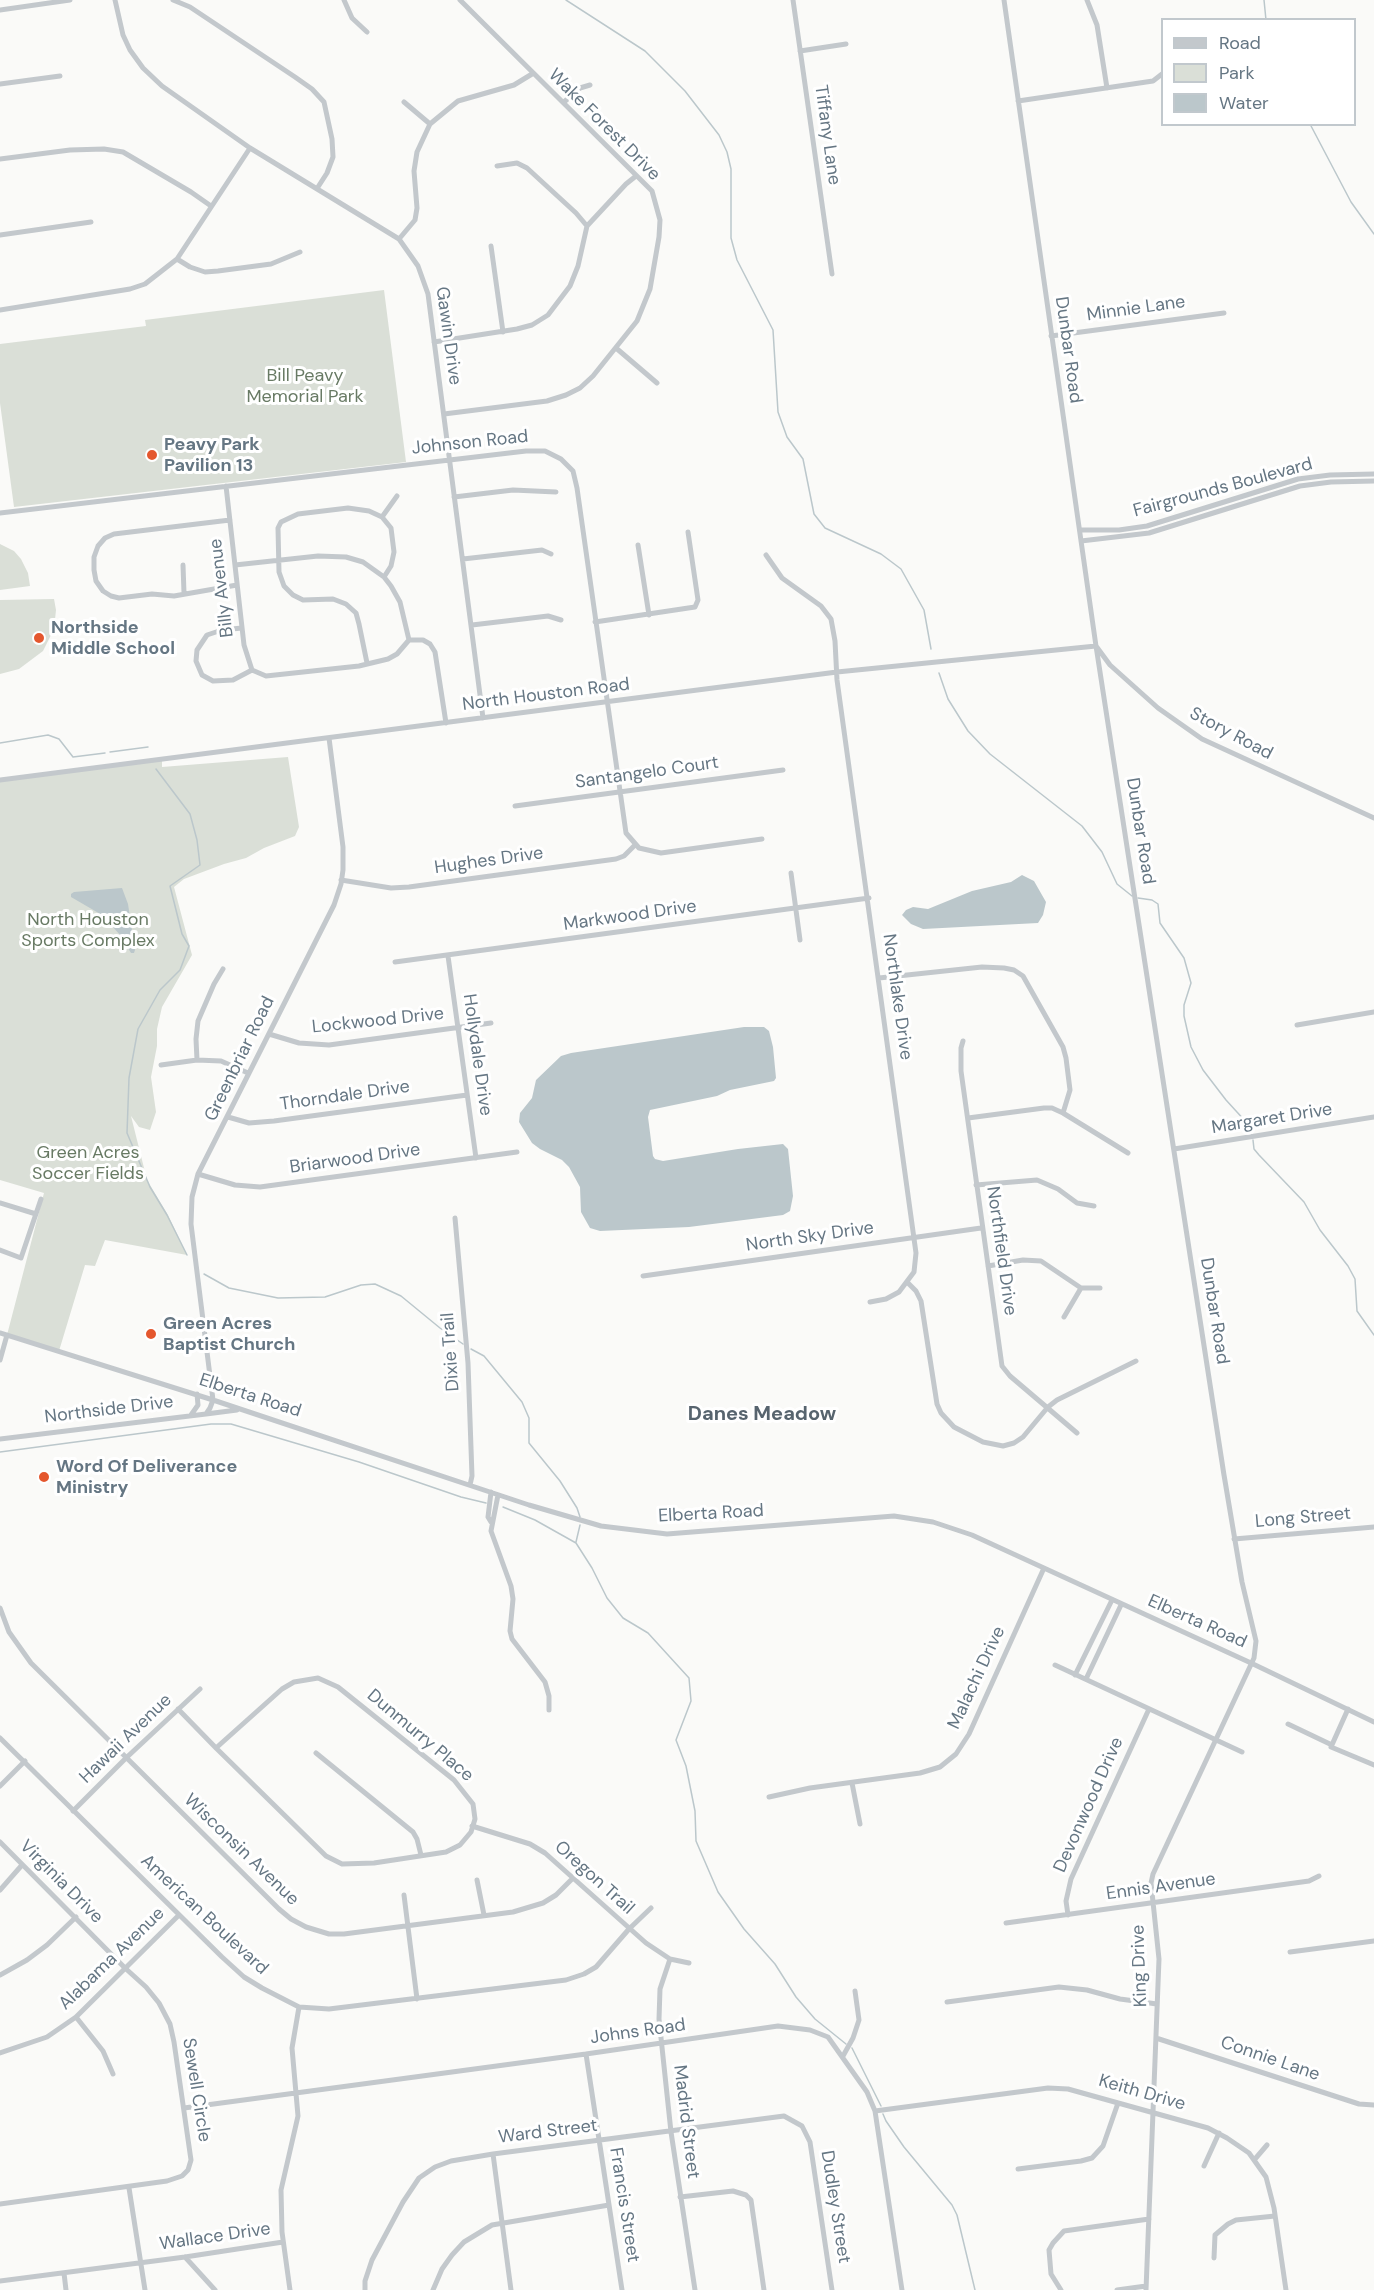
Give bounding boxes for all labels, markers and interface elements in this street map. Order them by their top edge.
legend [1161,18,1356,126]
text: Road [1219,31,1261,55]
text: Park [1219,61,1255,85]
street label: Wake Forest Drive [544,65,664,185]
street label: Tiffany Lane [809,84,845,186]
text: Water [1219,91,1269,115]
street label: Gawin Drive [430,285,466,387]
street label: Minnie Lane [1085,291,1187,327]
street label: Dunbar Road [1050,295,1086,405]
park label: Bill Peavy Memorial Park [246,365,364,407]
street label: Johnson Road [411,426,529,460]
place label: Peavy Park Pavilion 13 [164,434,260,476]
marker: Peavy Park Pavilion 13 [145,448,159,462]
street label: Fairgrounds Boulevard [1131,454,1315,522]
street label: Billy Avenue [205,537,239,639]
place label: Northside Middle School [51,617,175,660]
marker: Northside Middle School [32,631,46,645]
street label: North Houston Road [461,674,631,716]
street label: Story Road [1186,703,1276,765]
street label: Santangelo Court [574,752,720,794]
street label: Dunbar Road [1121,776,1159,886]
street label: Hughes Drive [433,843,545,879]
street label: Markwood Drive [562,896,698,936]
park label: North Houston Sports Complex [21,909,155,952]
street label: Northlake Drive [877,933,917,1061]
street label: Greenbriar Road [200,993,280,1125]
street label: Hollydale Drive [458,993,496,1117]
street label: Lockwood Drive [311,1003,445,1039]
street label: Thorndale Drive [279,1076,411,1116]
street label: Margaret Drive [1210,1099,1334,1139]
street label: Briarwood Drive [288,1139,422,1179]
park label: Green Acres Soccer Fields [32,1142,144,1184]
street label: Northfield Drive [981,1185,1021,1317]
street label: North Sky Drive [745,1217,875,1257]
street label: Dunbar Road [1195,1256,1233,1366]
street label: Dixie Trail [437,1312,465,1392]
place label: Green Acres Baptist Church [163,1313,295,1356]
marker: Green Acres Baptist Church [144,1327,158,1341]
street label: Elberta Road [196,1369,304,1423]
street label: Northside Drive [43,1391,175,1429]
district label: Danes Meadow [688,1403,836,1427]
place label: Word Of Deliverance Ministry [56,1456,237,1498]
marker: Word Of Deliverance Ministry [37,1470,51,1484]
street label: Elberta Road [658,1500,764,1528]
street label: Long Street [1254,1503,1352,1533]
street label: Elberta Road [1144,1591,1250,1653]
street label: Malachi Drive [944,1623,1010,1733]
street label: Dunmurry Place [362,1685,478,1787]
street label: Hawaii Avenue [75,1690,177,1788]
street label: Devonwood Drive [1049,1734,1129,1876]
street label: Wisconsin Avenue [179,1790,303,1910]
street label: Virginia Drive [15,1836,107,1928]
street label: Oregon Trail [550,1837,638,1919]
street label: American Boulevard [136,1850,272,1980]
street label: Ennis Avenue [1105,1869,1217,1905]
street label: Alabama Avenue [55,1903,169,2015]
street label: King Drive [1128,1924,1152,2008]
street label: Johns Road [589,2015,687,2049]
street label: Connie Lane [1218,2032,1322,2086]
street label: Sewell Circle [177,2037,215,2143]
street label: Madrid Street [668,2064,704,2180]
street label: Keith Drive [1096,2070,1188,2116]
street label: Ward Street [497,2115,599,2149]
street label: Francis Street [604,2146,644,2264]
street label: Dudley Street [815,2149,855,2265]
street label: Wallace Drive [158,2219,272,2255]

